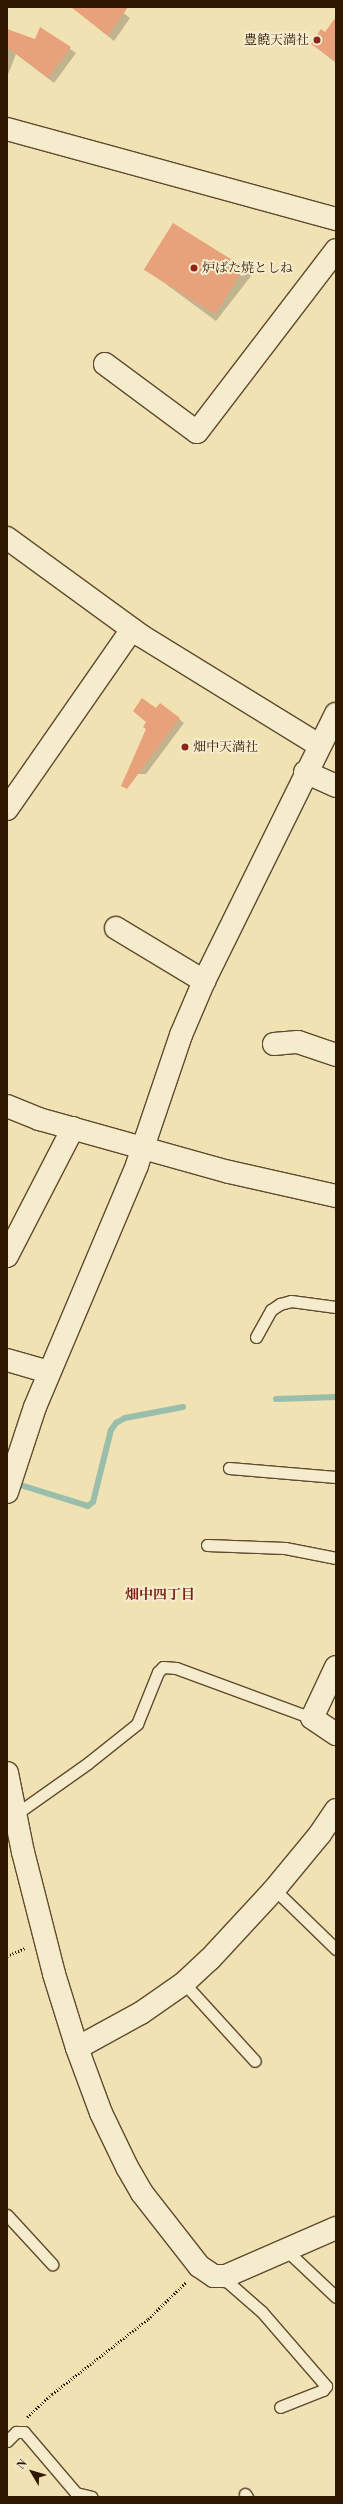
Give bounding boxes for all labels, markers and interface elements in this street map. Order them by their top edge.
place label: 豊饒天満社 [244,32,309,48]
marker: 豊饒天満社 [312,35,322,45]
place label: 炉ばた焼としね [202,260,293,276]
marker: 炉ばた焼としね [189,263,199,273]
place label: 畑中天満社 [193,739,258,755]
marker: 畑中天満社 [180,742,190,752]
district label: 畑中四丁目 [125,1587,195,1603]
north arrow [12,2452,52,2492]
text: N [14,2457,31,2472]

